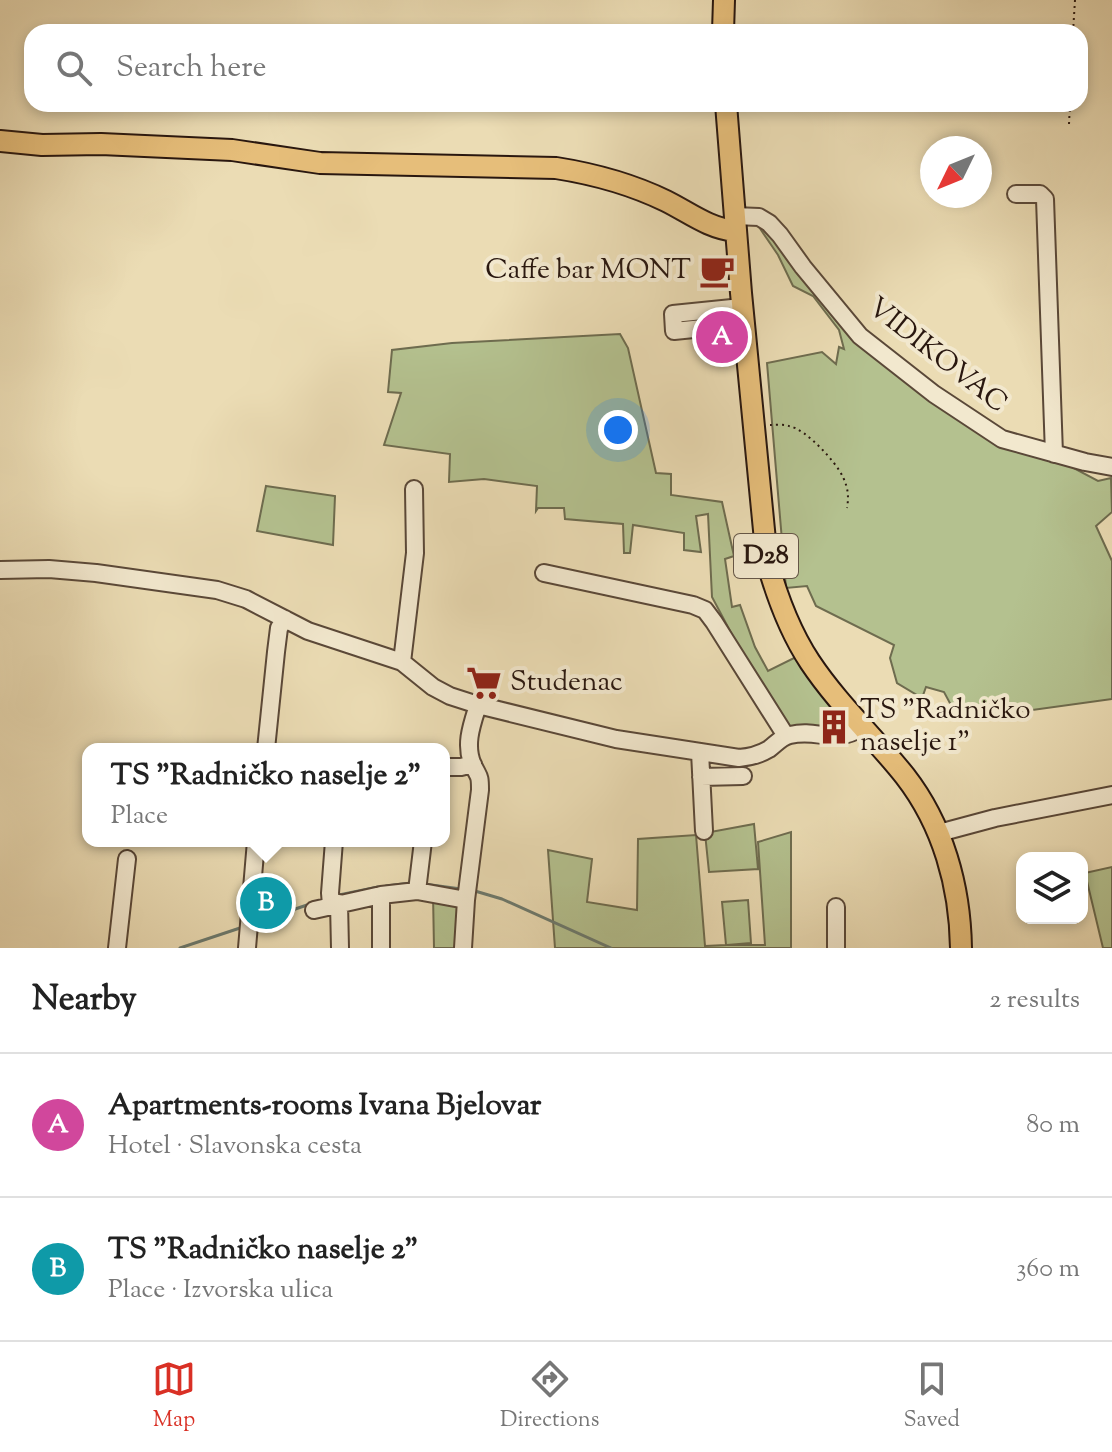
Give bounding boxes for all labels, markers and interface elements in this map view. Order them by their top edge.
search box [24,24,1088,112]
icon: search [52,46,96,90]
text: Search here [116,47,266,90]
north arrow [920,136,992,208]
place label: Caffe bar MONT [485,251,691,291]
cafe icon: Caffe bar MONT [698,252,736,290]
street label: VIDIKOVAC [859,289,1015,423]
pin: A [696,307,748,367]
your location [598,410,638,450]
road number: D28 [734,534,798,578]
place label: Studenac [510,663,623,703]
supermarket icon: Studenac [465,664,503,702]
place label: TS "Radničko naselje 1" [860,691,1031,763]
building icon: TS "Radničko naselje 1" [815,708,853,746]
popup [82,743,450,847]
text: TS "Radničko naselje 2" [111,755,421,798]
text: Place [111,798,168,835]
map controls [1016,852,1088,924]
button: layers [1016,852,1088,924]
pin: B [240,873,292,933]
text: Nearby [32,976,137,1025]
text: 2 results [989,982,1080,1019]
text: Apartments-rooms Ivana Bjelovar [108,1085,541,1128]
text: A [47,1107,69,1144]
text: 80 m [1026,1107,1080,1144]
text: Hotel · Slavonska cesta [108,1128,362,1165]
text: TS "Radničko naselje 2" [108,1229,418,1272]
text: B [50,1251,66,1288]
text: 360 m [1016,1251,1080,1288]
text: Place · Izvorska ulica [108,1272,333,1309]
tab: Map [152,1357,196,1437]
tab: Directions [500,1357,599,1437]
tab: Saved [903,1357,960,1437]

